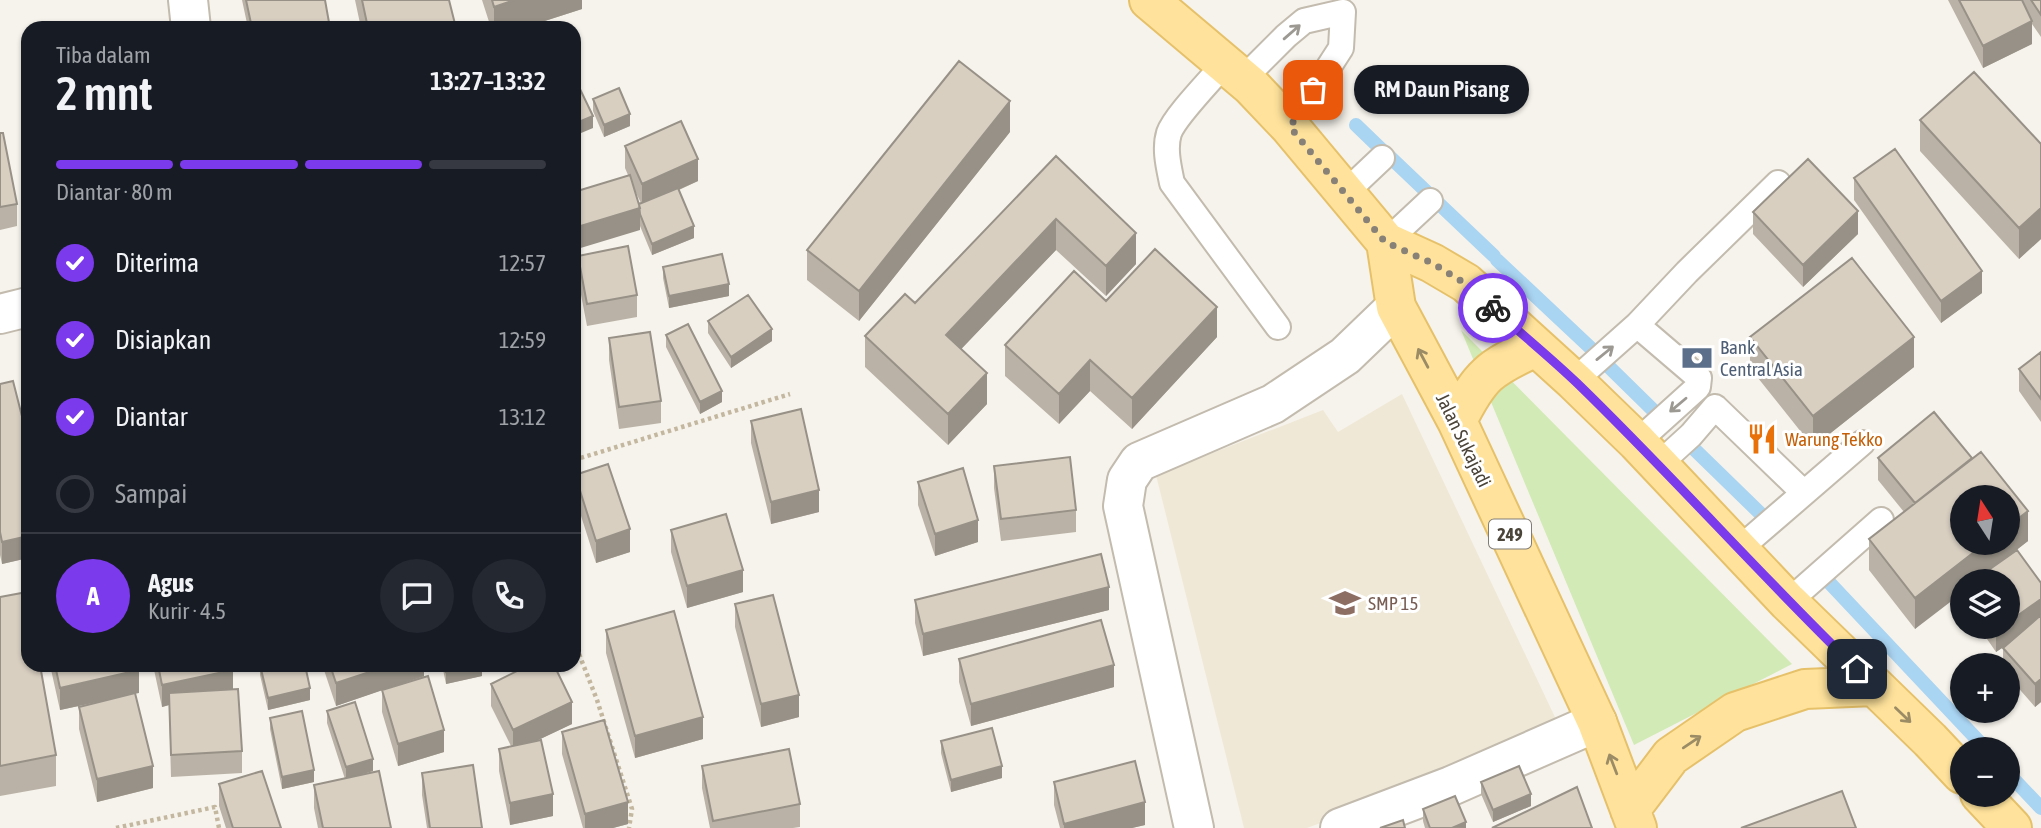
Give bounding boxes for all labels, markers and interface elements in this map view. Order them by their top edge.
one-way arrow [1282,24,1300,40]
text: Tiba dalam [56,42,151,68]
pin [1283,60,1343,120]
text: 13:27–13:32 [430,66,546,96]
callout: RM Daun Pisang [1355,66,1530,114]
text: 2 mnt [56,67,153,120]
icon: bag [1294,71,1332,109]
text: RM Daun Pisang [1374,76,1509,102]
text: Diantar · 80 m [56,179,173,205]
icon: check [56,244,94,282]
text: Diterima [115,248,199,278]
text: 12:57 [499,250,546,276]
courier [1458,273,1528,343]
icon: bike [1474,289,1512,327]
icon: check [56,321,94,359]
text: Disiapkan [115,325,211,355]
text: 12:59 [499,327,546,353]
place label: Bank Central Asia [1720,336,1803,380]
bank icon: Bank Central Asia [1680,341,1714,375]
one-way arrow [1596,345,1614,360]
one-way arrow [1416,349,1430,369]
street label: Jalan Sukajadi [1432,390,1496,490]
one-way arrow [1669,397,1687,413]
icon: check [56,398,94,436]
text: Diantar [115,402,188,432]
text: 13:12 [499,404,546,430]
restaurant icon: Warung Tekko [1745,422,1779,456]
place label: Warung Tekko [1785,428,1883,450]
text: Sampai [115,479,187,509]
north arrow [1950,485,2020,555]
map controls [1950,485,2020,807]
road number: 249 [1489,520,1531,548]
button: chat [380,559,454,633]
button: phone [472,559,546,633]
text: Agus [148,568,194,598]
button: layers [1950,569,2020,639]
text: A [87,581,99,611]
school or university icon: SMP 15 [1328,586,1362,620]
place label: SMP 15 [1368,592,1418,614]
text: Kurir · 4.5 [148,598,226,624]
pin [1827,639,1887,699]
icon: home [1838,650,1876,688]
button: + [1950,653,2020,723]
one-way arrow [1895,706,1912,723]
one-way arrow [1681,735,1701,749]
button: − [1950,737,2020,807]
one-way arrow [1606,754,1618,776]

